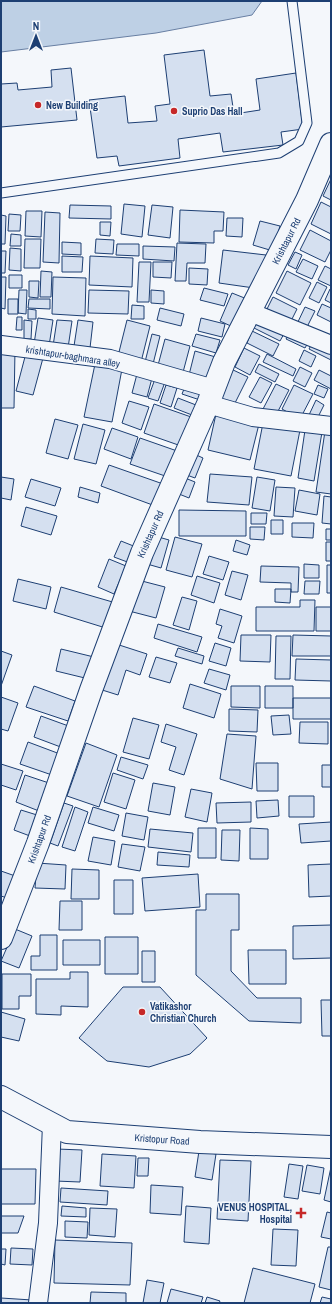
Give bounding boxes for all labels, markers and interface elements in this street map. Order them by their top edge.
north arrow [16,16,56,56]
text: N [33,19,39,33]
place label: New Building [46,99,98,112]
marker: New Building [33,100,43,110]
place label: Suprio Das Hall [182,105,243,118]
marker: Suprio Das Hall [169,106,179,116]
street label: Krishtapur Rd [269,216,304,267]
street label: krishtapur-baghmara alley [25,343,122,371]
street label: Krishtapur Rd [134,508,167,560]
street label: Krishtapur Rd [25,813,54,865]
place label: Vatikashor Christian Church [150,1000,217,1025]
marker: Vatikashor Christian Church [137,1007,147,1017]
street label: Kristopur Road [134,1131,190,1148]
place label: VENUS HOSPITAL, Hospital [218,1201,292,1226]
marker: VENUS HOSPITAL, Hospital [295,1207,307,1219]

